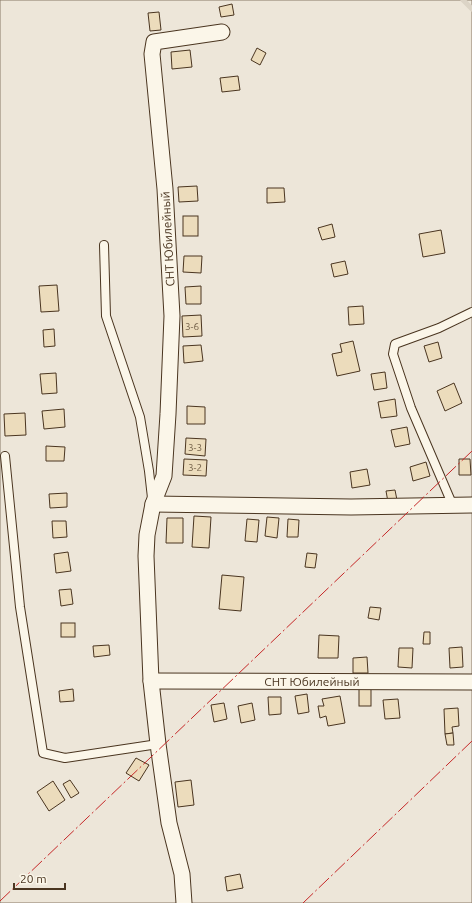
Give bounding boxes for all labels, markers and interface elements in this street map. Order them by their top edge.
street label: СНТ Юбилейный [159,191,176,287]
house number: 3-6 [185,321,199,332]
house number: 3-3 [188,442,202,453]
house number: 3-2 [188,462,202,473]
street label: СНТ Юбилейный [264,675,360,688]
scale bar [14,865,65,891]
text: 20 m [20,872,47,885]

